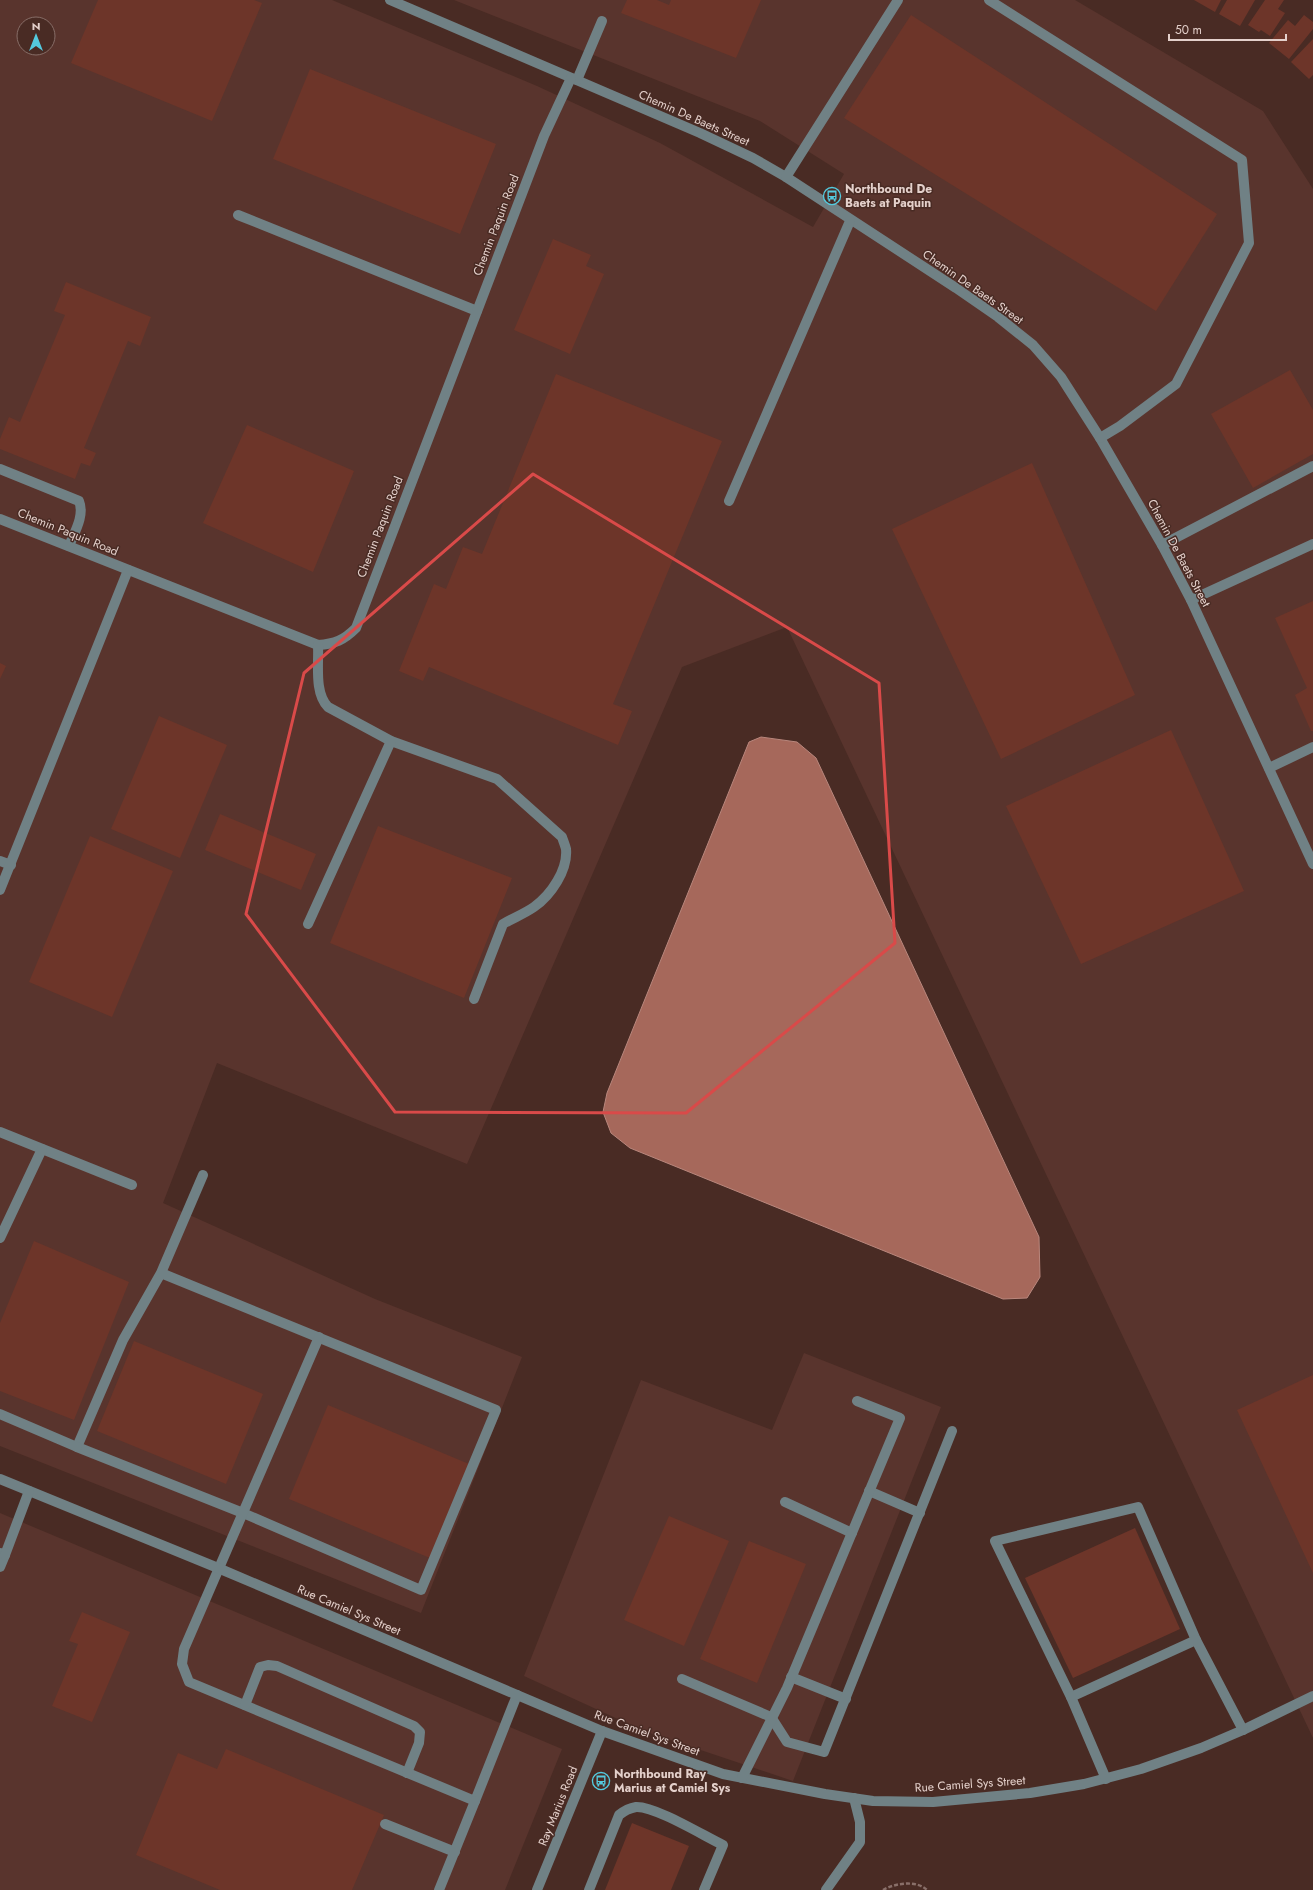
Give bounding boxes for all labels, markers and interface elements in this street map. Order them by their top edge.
north arrow [16,16,56,56]
scale bar [1169,16,1286,42]
text: N [32,18,40,34]
text: 50 m [1175,21,1202,39]
street label: Chemin De Baets Street [636,85,752,151]
street label: Chemin Paquin Road [468,172,524,278]
place label: Northbound De Baets at Paquin [845,180,932,212]
bus stop icon: Northbound De Baets at Paquin [822,186,842,206]
street label: Chemin De Baets Street [919,245,1027,329]
street label: Chemin Paquin Road [352,474,408,580]
street label: Chemin De Baets Street [1143,496,1215,610]
street label: Chemin Paquin Road [15,504,121,560]
street label: Rue Camiel Sys Street [295,1580,404,1640]
street label: Rue Camiel Sys Street [592,1706,702,1760]
street label: Ray Marius Road [534,1763,582,1849]
place label: Northbound Ray Marius at Camiel Sys [614,1765,731,1797]
bus stop icon: Northbound Ray Marius at Camiel Sys [591,1771,611,1791]
street label: Rue Camiel Sys Street [914,1771,1026,1797]

